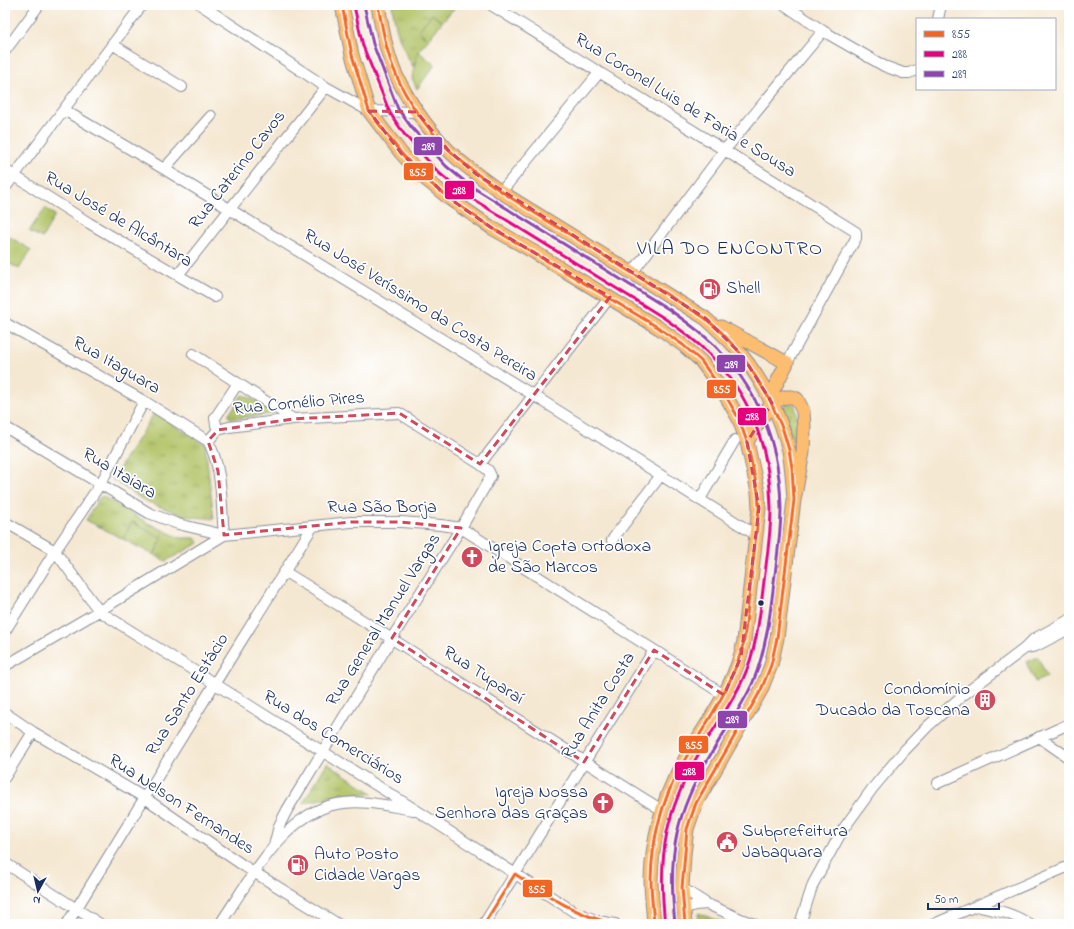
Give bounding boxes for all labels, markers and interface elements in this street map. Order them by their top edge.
legend [916,18,1056,90]
text: 855 [952,26,970,44]
street label: Rua Coronel Luis de Faria e Sousa [569,27,801,185]
text: 288 [952,46,967,64]
text: 289 [952,66,966,84]
street label: Rua Caterino Cavos [183,105,293,235]
line badge: 289 [413,136,443,156]
text: 289 [421,139,435,155]
line badge: 855 [403,162,434,181]
street label: Rua José de Alcântara [39,165,197,275]
text: 855 [409,165,427,181]
line badge: 288 [444,180,475,200]
text: 288 [451,183,467,199]
street label: Rua José Veríssimo da Costa Pereira [298,223,542,389]
district label: VILA DO ENCONTRO [636,235,823,264]
fuel station icon: Shell [697,276,723,302]
place label: Shell [726,276,760,302]
street label: Rua Itaguara [67,330,165,403]
line badge: 289 [716,354,746,373]
text: 289 [724,357,738,373]
line badge: 855 [706,379,737,399]
text: 855 [713,382,731,398]
street label: Rua Cornélio Pires [232,385,366,423]
line badge: 288 [737,407,767,426]
text: 288 [744,409,760,425]
street label: Rua Itaiara [77,442,161,506]
street label: Rua São Borja [327,495,437,521]
street label: Rua General Manuel Vargas [320,528,449,712]
place label: Igreja Copta Ortodoxa de São Marcos [488,534,651,581]
church icon: Igreja Copta Ortodoxa de São Marcos [459,544,485,570]
unlabelled marker [756,598,766,608]
street label: Rua Santo Estácio [140,629,236,761]
street label: Rua Tuparaí [437,640,529,712]
street label: Rua Anita Costa [556,647,642,765]
place label: Condomínio Ducado da Toscana [815,677,970,724]
street label: Rua dos Comerciários [257,684,409,792]
building icon: Condomínio Ducado da Toscana [972,687,998,713]
line badge: 289 [717,710,748,729]
text: 289 [725,712,739,728]
line badge: 855 [678,735,709,754]
text: 855 [685,738,703,754]
street label: Rua Nelson Fernandes [103,748,259,862]
line badge: 288 [674,761,705,781]
text: 288 [681,764,697,780]
place label: Igreja Nossa Senhora das Graças [435,780,588,827]
church icon: Igreja Nossa Senhora das Graças [590,790,616,816]
place label: Subprefeitura Jabaquara [742,819,848,866]
public building icon: Subprefeitura Jabaquara [714,829,740,855]
place label: Auto Posto Cidade Vargas [314,842,420,890]
fuel station icon: Auto Posto Cidade Vargas [285,852,311,878]
north arrow [18,871,58,911]
line badge: 855 [522,879,553,898]
text: 855 [528,882,546,898]
scale bar [928,885,999,911]
text: N [32,891,42,908]
text: 50 m [934,891,958,909]

